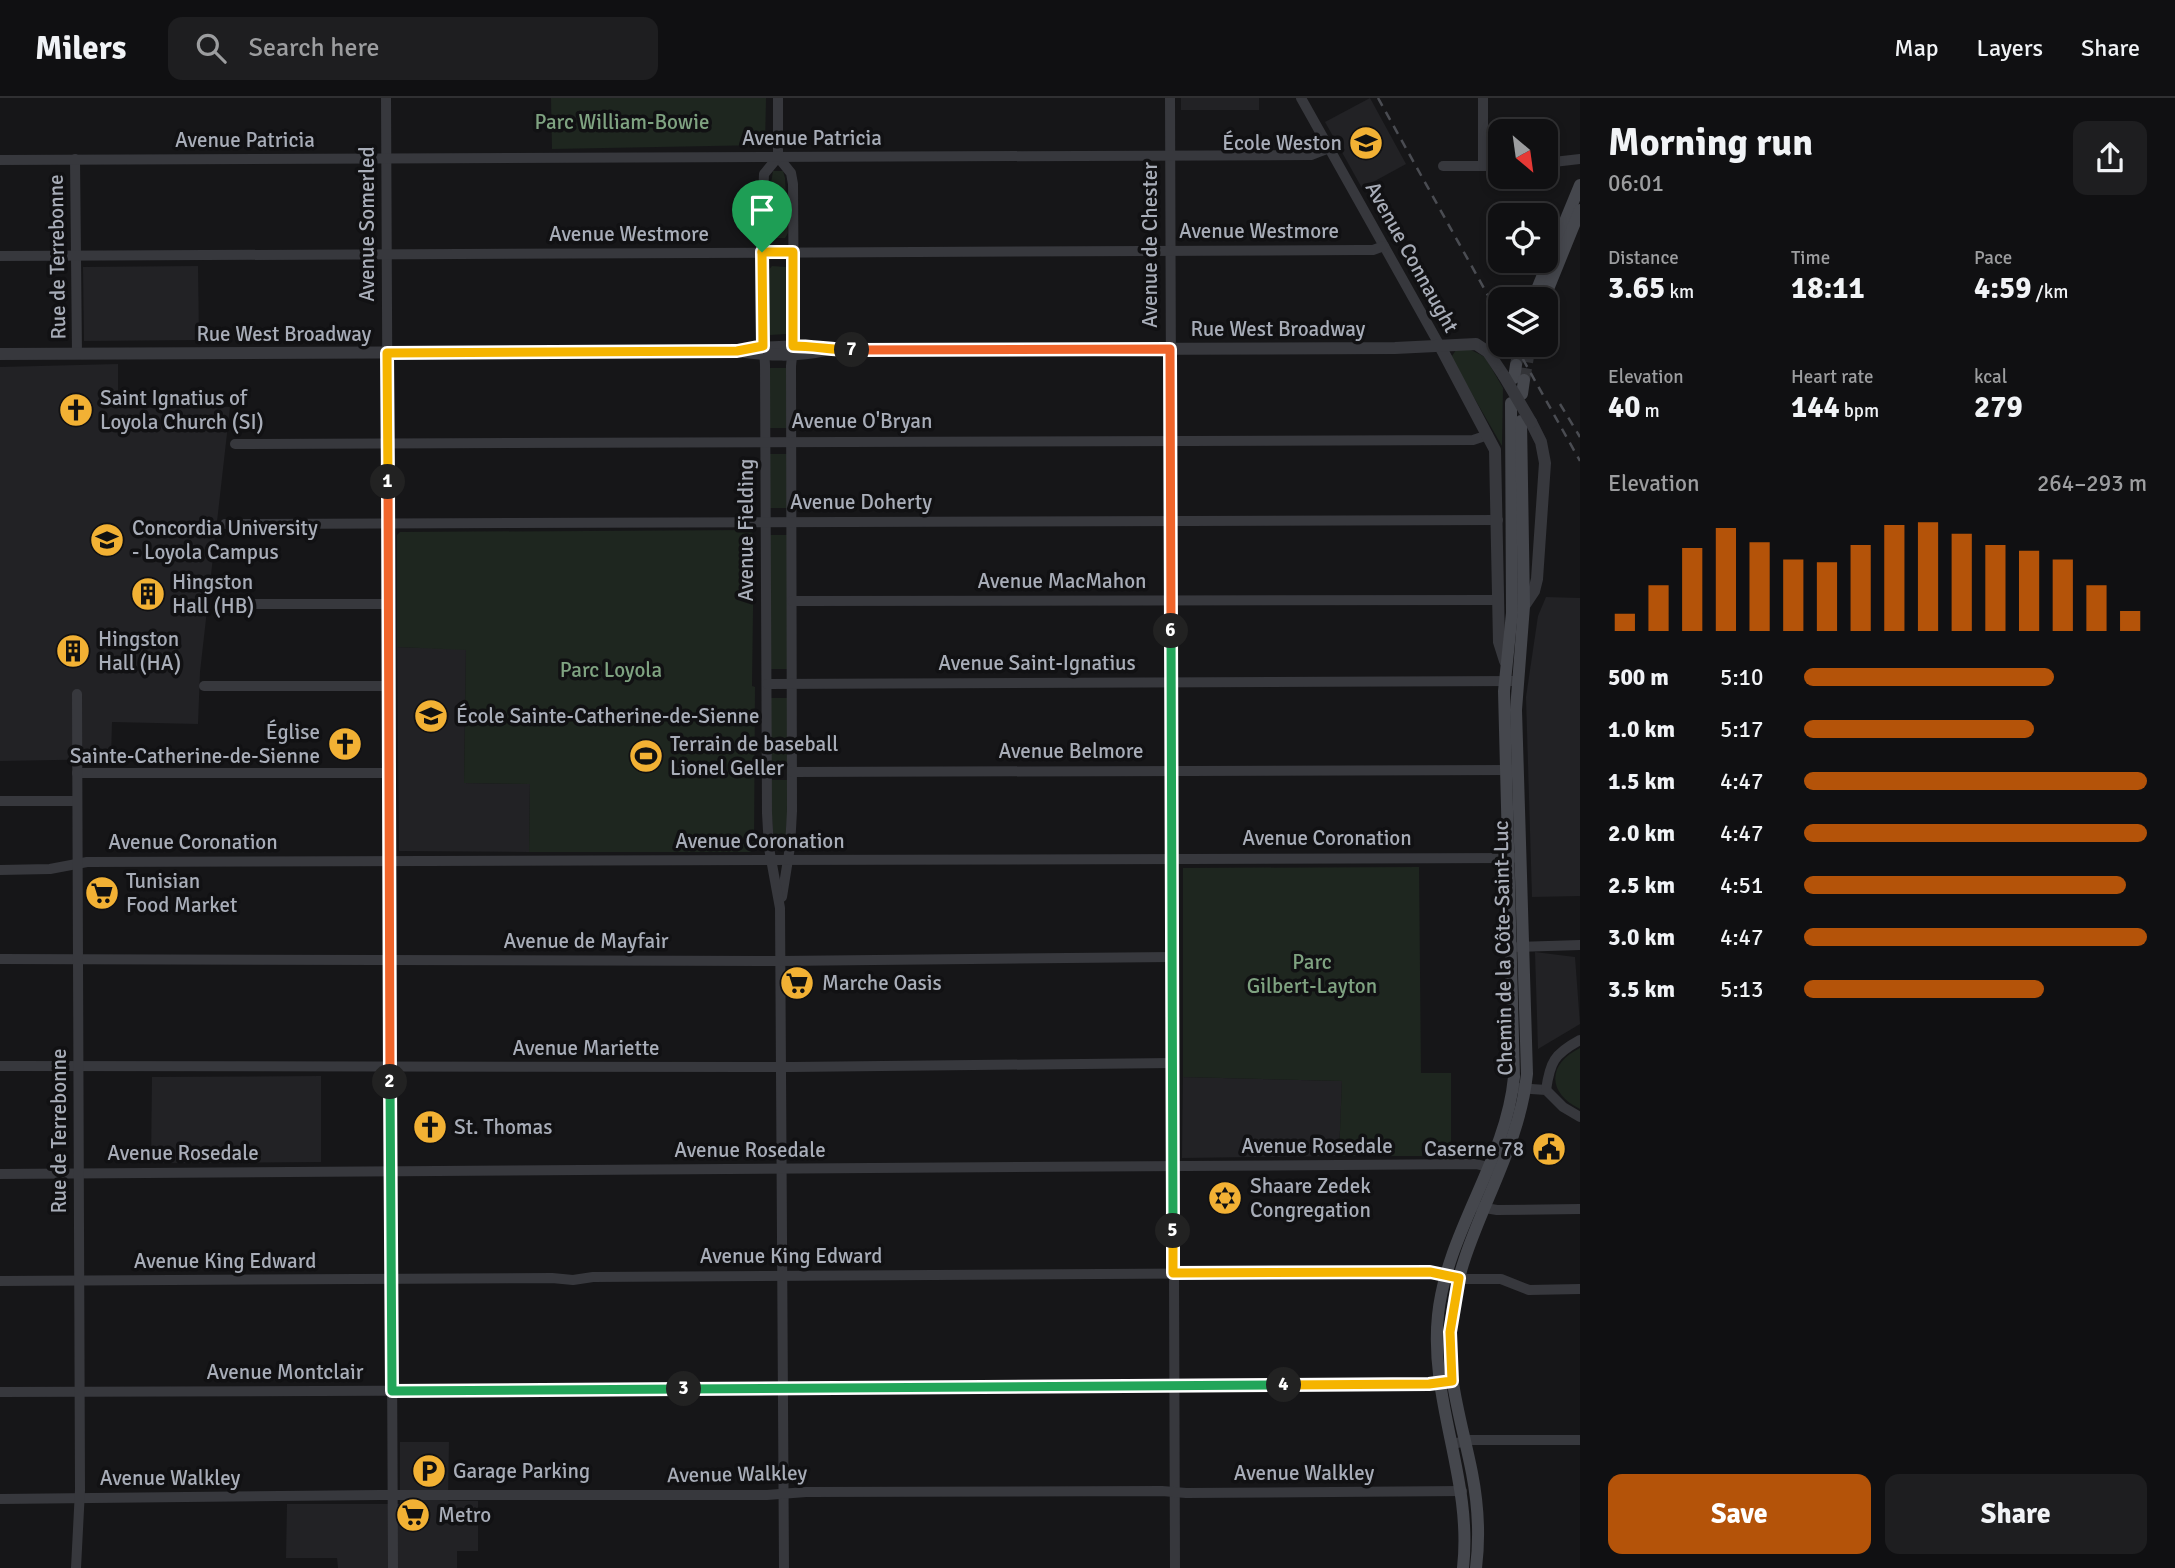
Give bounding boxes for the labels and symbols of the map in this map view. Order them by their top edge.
park label: Parc William-Bowie [535,109,710,135]
north arrow [1488,119,1558,189]
school or university icon: École Weston [1347,124,1385,162]
street label: Avenue Patricia [742,125,882,151]
street label: Avenue Patricia [175,127,315,153]
place label: École Weston [1222,130,1342,156]
street label: Avenue Somerled [354,146,380,302]
street label: Avenue de Chester [1137,162,1163,328]
street label: Rue de Terrebonne [43,174,71,340]
street label: Avenue Connaught [1360,177,1464,337]
pin [732,180,792,252]
street label: Avenue Westmore [1179,218,1339,244]
street label: Avenue Westmore [549,221,709,247]
street label: Rue West Broadway [1191,316,1366,342]
street label: Rue West Broadway [197,321,372,347]
pin: 7 [834,332,870,368]
place label: Saint Ignatius of Loyola Church (SI) [100,385,264,435]
church icon: Saint Ignatius of Loyola Church (SI) [57,391,95,429]
street label: Avenue O'Bryan [792,408,932,434]
street label: Avenue Fielding [733,459,759,601]
pin: 1 [370,464,406,500]
street label: Avenue Doherty [790,489,932,515]
place label: Concordia University - Loyola Campus [132,515,318,565]
school or university icon: Concordia University - Loyola Campus [88,521,126,559]
street label: Avenue MacMahon [977,568,1147,594]
place label: Hingston Hall (HB) [172,569,254,619]
building icon: Hingston Hall (HB) [129,575,167,613]
pin: 6 [1154,614,1188,648]
place label: Hingston Hall (HA) [98,626,181,676]
building icon: Hingston Hall (HA) [54,632,92,670]
street label: Avenue Saint-Ignatius [938,650,1136,676]
park label: Parc Loyola [560,657,662,683]
school or university icon: École Sainte-Catherine-de-Sienne [412,697,450,735]
place label: École Sainte-Catherine-de-Sienne [456,703,760,729]
place label: Église Sainte-Catherine-de-Sienne [70,719,320,769]
church icon: Église Sainte-Catherine-de-Sienne [326,725,364,763]
place label: Terrain de baseball Lionel Geller [670,731,838,781]
sports icon: Terrain de baseball Lionel Geller [627,737,665,775]
street label: Avenue Belmore [998,738,1144,764]
street label: Chemin de la Côte-Saint-Luc [1488,820,1518,1076]
street label: Avenue Coronation [1242,825,1412,851]
street label: Avenue Coronation [675,828,845,854]
street label: Avenue Coronation [108,829,278,855]
place label: Tunisian Food Market [126,868,237,918]
supermarket icon: Tunisian Food Market [83,874,121,912]
street label: Avenue de Mayfair [503,928,669,954]
park label: Parc Gilbert-Layton [1247,949,1377,999]
supermarket icon: Marche Oasis [778,964,816,1002]
place label: Marche Oasis [822,970,942,996]
street label: Avenue Mariette [512,1035,660,1061]
street label: Rue de Terrebonne [46,1048,72,1214]
pin: 2 [372,1065,408,1100]
church icon: St. Thomas [411,1108,449,1146]
place label: St. Thomas [454,1114,552,1140]
public building icon: Caserne 78 [1530,1130,1568,1168]
street label: Avenue Rosedale [1241,1133,1393,1159]
place label: Caserne 78 [1424,1136,1524,1162]
street label: Avenue Rosedale [674,1137,826,1163]
street label: Avenue Rosedale [107,1140,259,1166]
place label: Shaare Zedek Congregation [1250,1173,1371,1223]
synagogue icon: Shaare Zedek Congregation [1206,1179,1244,1217]
pin: 5 [1156,1214,1190,1248]
street label: Avenue King Edward [700,1243,882,1269]
street label: Avenue King Edward [134,1248,316,1274]
street label: Avenue Montclair [206,1359,364,1385]
pin: 4 [1266,1368,1302,1402]
pin: 3 [666,1372,702,1406]
parking icon: Garage Parking [410,1452,448,1490]
place label: Garage Parking [453,1458,590,1484]
street label: Avenue Walkley [667,1460,808,1488]
street label: Avenue Walkley [1234,1460,1374,1486]
street label: Avenue Walkley [100,1465,240,1491]
supermarket icon: Metro [394,1496,432,1534]
place label: Metro [438,1502,491,1528]

